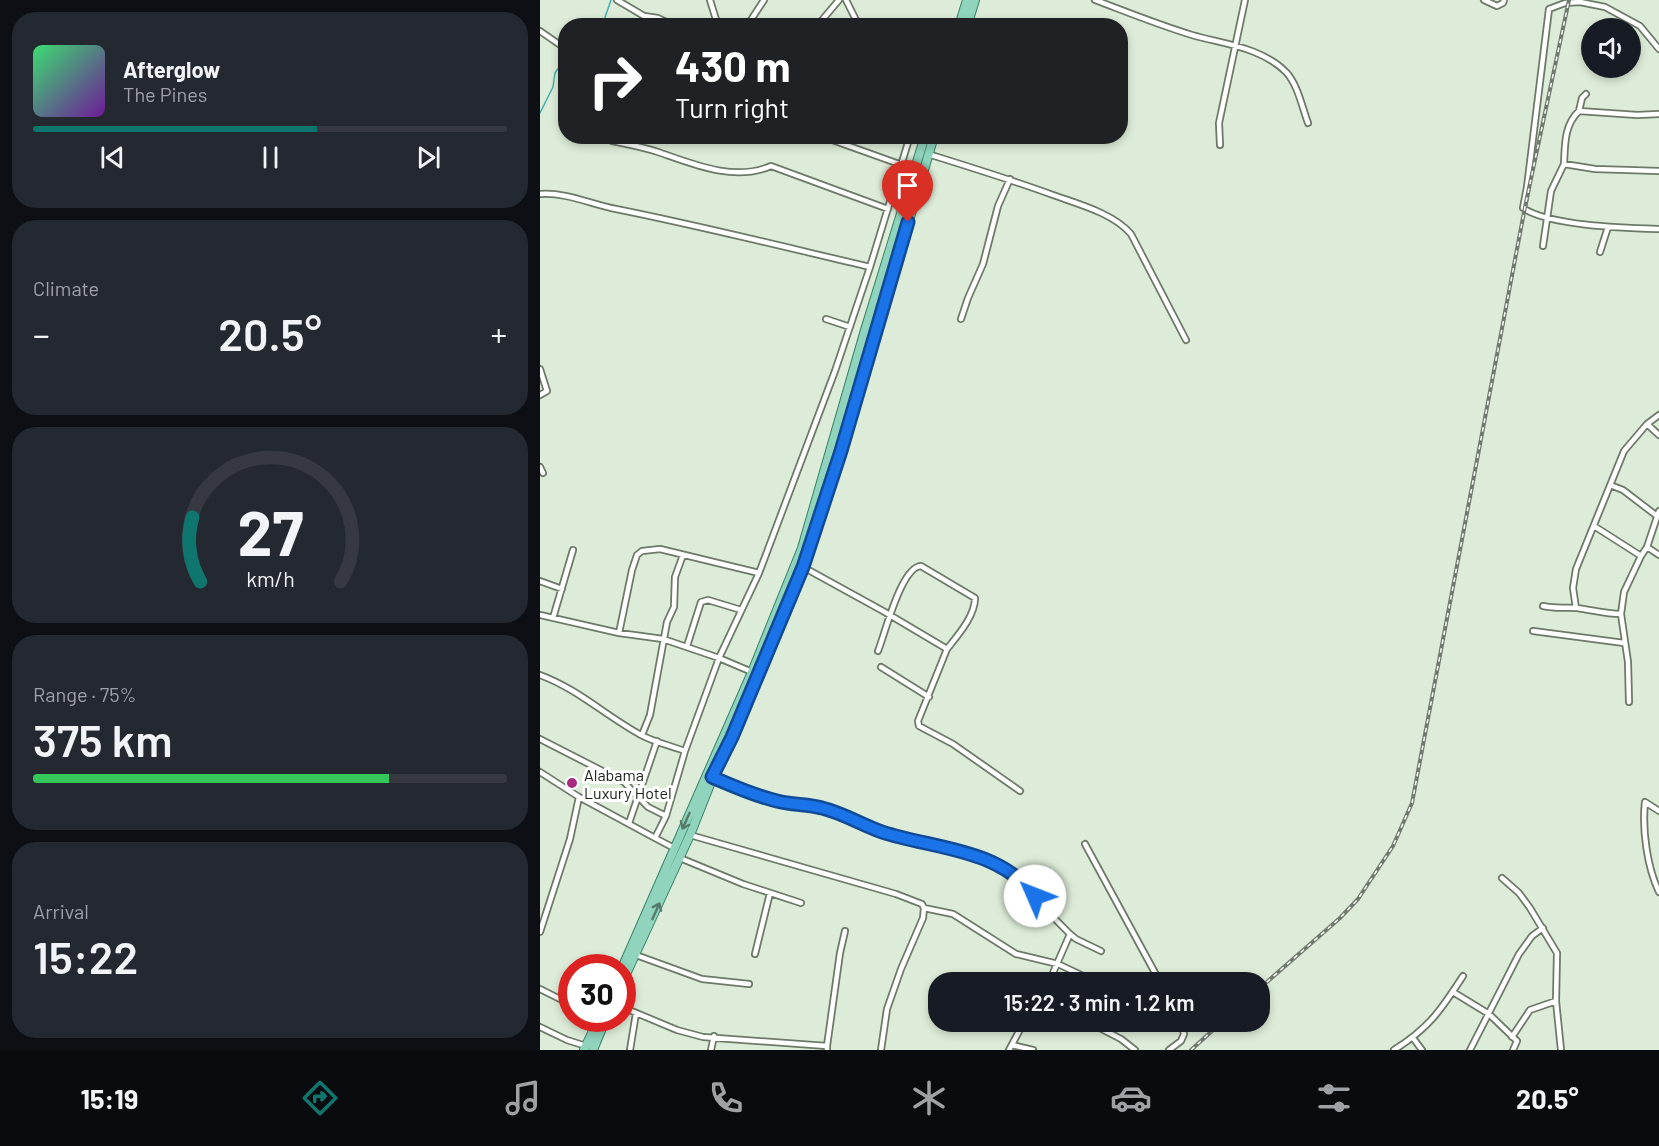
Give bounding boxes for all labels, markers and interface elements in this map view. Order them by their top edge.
map controls [1581,18,1641,78]
button: sound [1581,18,1641,78]
text: 430 m [675,40,791,90]
icon: right [576,42,654,120]
text: Afterglow [123,56,220,82]
text: The Pines [123,82,207,106]
text: Turn right [675,91,789,123]
icon: previous [96,141,129,174]
icon: pause [254,141,287,174]
icon: next [412,141,445,174]
pin [882,160,933,222]
icon: arrive [891,169,924,202]
text: Climate [33,276,99,300]
text: 20.5° [218,306,322,360]
text: − [33,314,50,354]
text: + [490,314,507,354]
text: 27 [237,494,303,568]
text: km/h [246,566,294,591]
text: Range · 75% [33,682,137,706]
text: 375 km [33,712,173,766]
place label: Alabama Luxury Hotel [584,765,672,802]
marker: Alabama Luxury Hotel [565,776,579,790]
one-way arrow [679,812,691,830]
position arrow [1003,864,1067,928]
text: Arrival [33,899,89,923]
one-way arrow [651,902,662,920]
text: 15:22 [33,929,138,983]
speed limit sign: 30 [558,954,636,1032]
text: 15:22 · 3 min · 1.2 km [1004,989,1194,1015]
icon: directions [299,1077,341,1119]
icon: music [502,1077,544,1119]
icon: phone [705,1077,747,1119]
icon: climate [908,1077,950,1119]
icon: car [1110,1077,1152,1119]
icon: filters [1313,1077,1355,1119]
text: 15:19 [80,1082,138,1114]
text: 20.5° [1516,1082,1579,1114]

